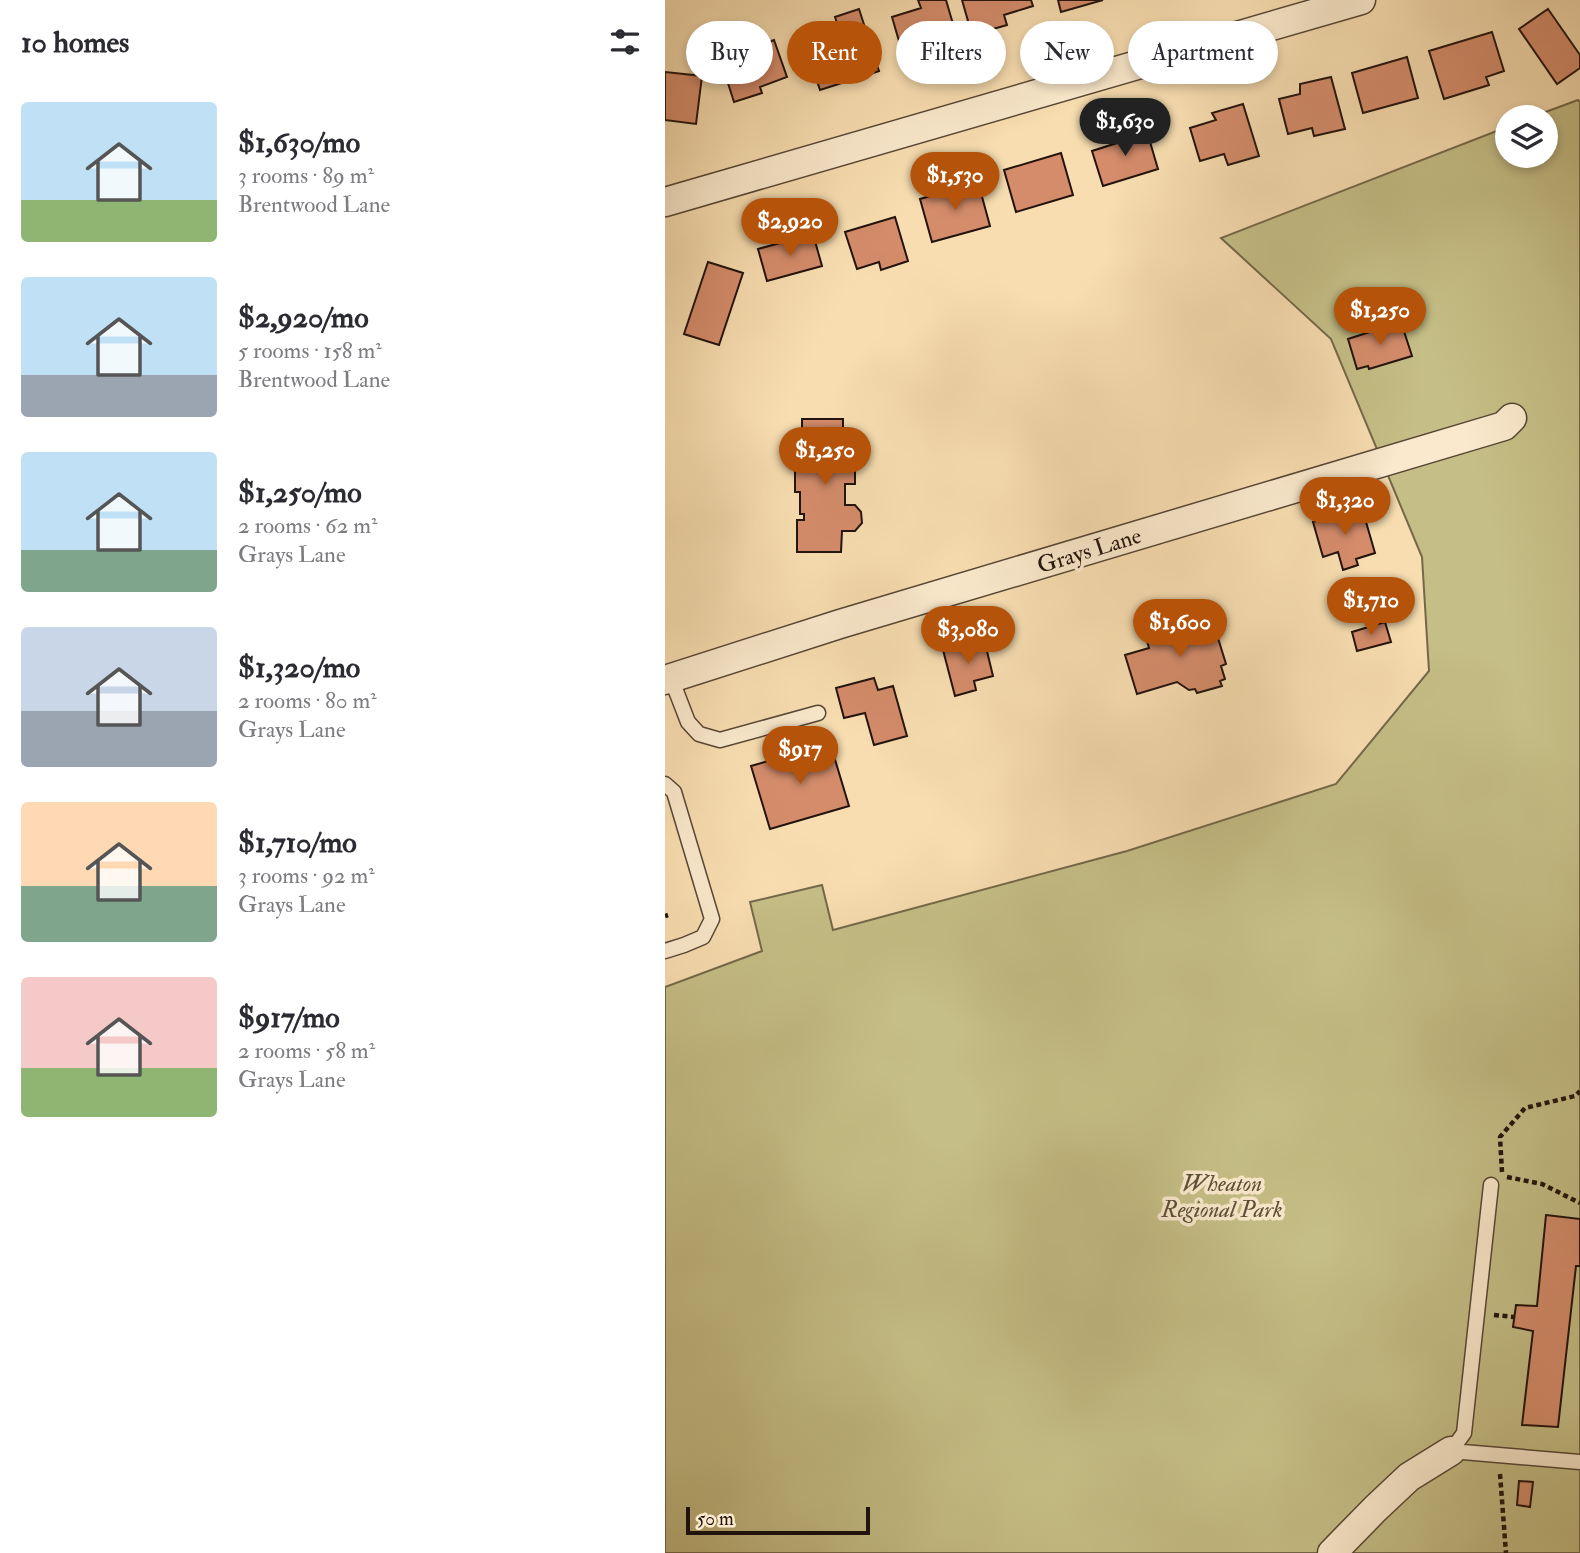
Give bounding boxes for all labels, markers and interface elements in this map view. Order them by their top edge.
chip: Buy [686,21,773,84]
chip: Rent [787,21,882,84]
chip: Filters [896,21,1006,84]
chip: New [1020,21,1114,84]
chip: Apartment [1128,21,1278,84]
icon: filters [606,23,644,61]
text: 10 homes [21,24,129,61]
pin: $1,630 [1068,99,1182,158]
map controls [1495,105,1558,168]
button: layers [1495,105,1558,168]
text: $1,630 [1096,106,1154,135]
text: $1,630/mo [238,124,360,161]
icon: home [77,130,161,214]
pin: $1,530 [898,152,1012,212]
text: $1,530 [926,160,984,189]
text: 3 rooms · 89 m² [238,161,374,190]
text: Brentwood Lane [238,190,390,219]
pin: $2,920 [733,198,847,258]
text: $2,920 [757,206,823,235]
pin: $1,250 [1323,288,1437,347]
text: $1,250 [1350,295,1410,324]
text: $2,920/mo [238,299,369,336]
icon: home [77,305,161,389]
text: 5 rooms · 158 m² [238,336,382,365]
text: Brentwood Lane [238,365,390,394]
pin: $1,250 [768,428,882,487]
text: $1,250 [795,435,855,464]
text: $1,250/mo [238,474,362,511]
pin: $1,320 [1288,477,1402,537]
icon: home [77,480,161,564]
text: $1,320 [1316,485,1374,514]
text: 2 rooms · 62 m² [238,511,377,540]
street label: Grays Lane [1033,521,1145,580]
text: Grays Lane [238,540,346,569]
pin: $1,710 [1314,578,1428,637]
text: $1,710 [1343,585,1399,614]
pin: $1,600 [1123,600,1237,659]
pin: $3,080 [911,606,1025,666]
text: $1,600 [1149,607,1211,636]
text: $3,080 [937,614,999,643]
text: $1,320/mo [238,649,360,686]
icon: home [77,655,161,739]
text: 2 rooms · 80 m² [238,686,377,715]
text: Grays Lane [238,715,346,744]
pin: $917 [759,726,841,786]
text: $917 [778,734,822,763]
text: $1,710/mo [238,824,357,861]
icon: home [77,830,161,914]
text: 3 rooms · 92 m² [238,861,375,890]
text: Grays Lane [238,890,346,919]
text: $917/mo [238,999,340,1036]
icon: home [77,1005,161,1089]
text: 2 rooms · 58 m² [238,1036,375,1065]
text: Grays Lane [238,1065,346,1094]
park label: Wheaton Regional Park [1160,1169,1283,1224]
scale bar [686,1504,870,1536]
text: 50 m [697,1507,734,1531]

